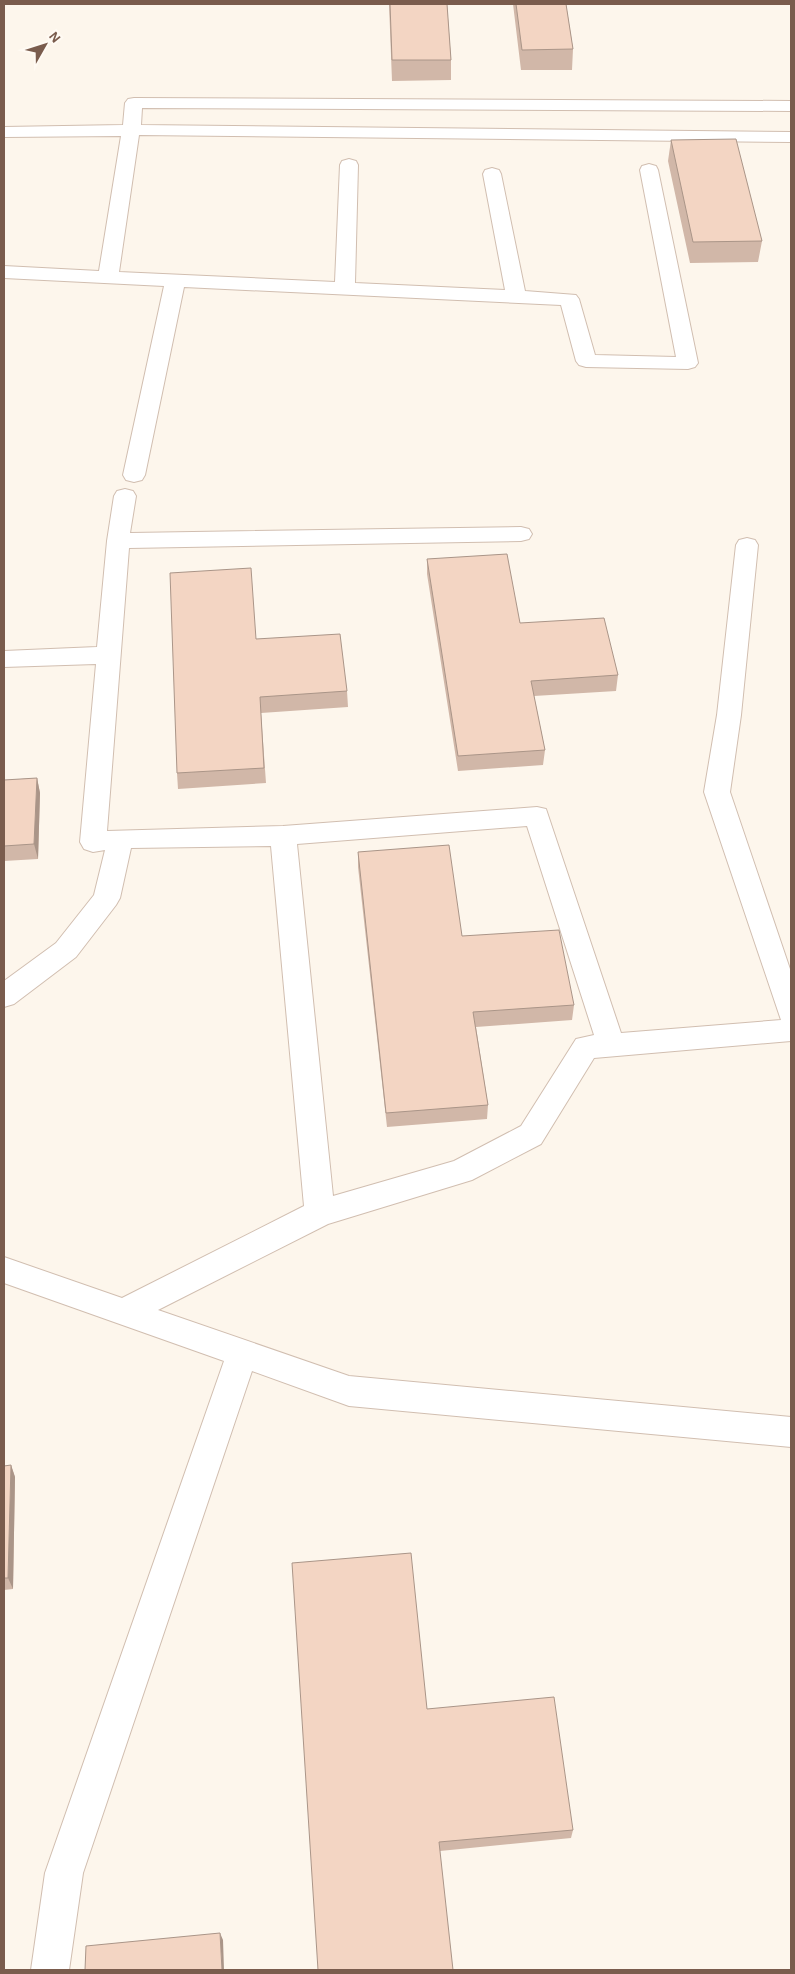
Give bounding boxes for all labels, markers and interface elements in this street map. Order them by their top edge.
north arrow [20,20,70,70]
text: N [46,29,63,46]

